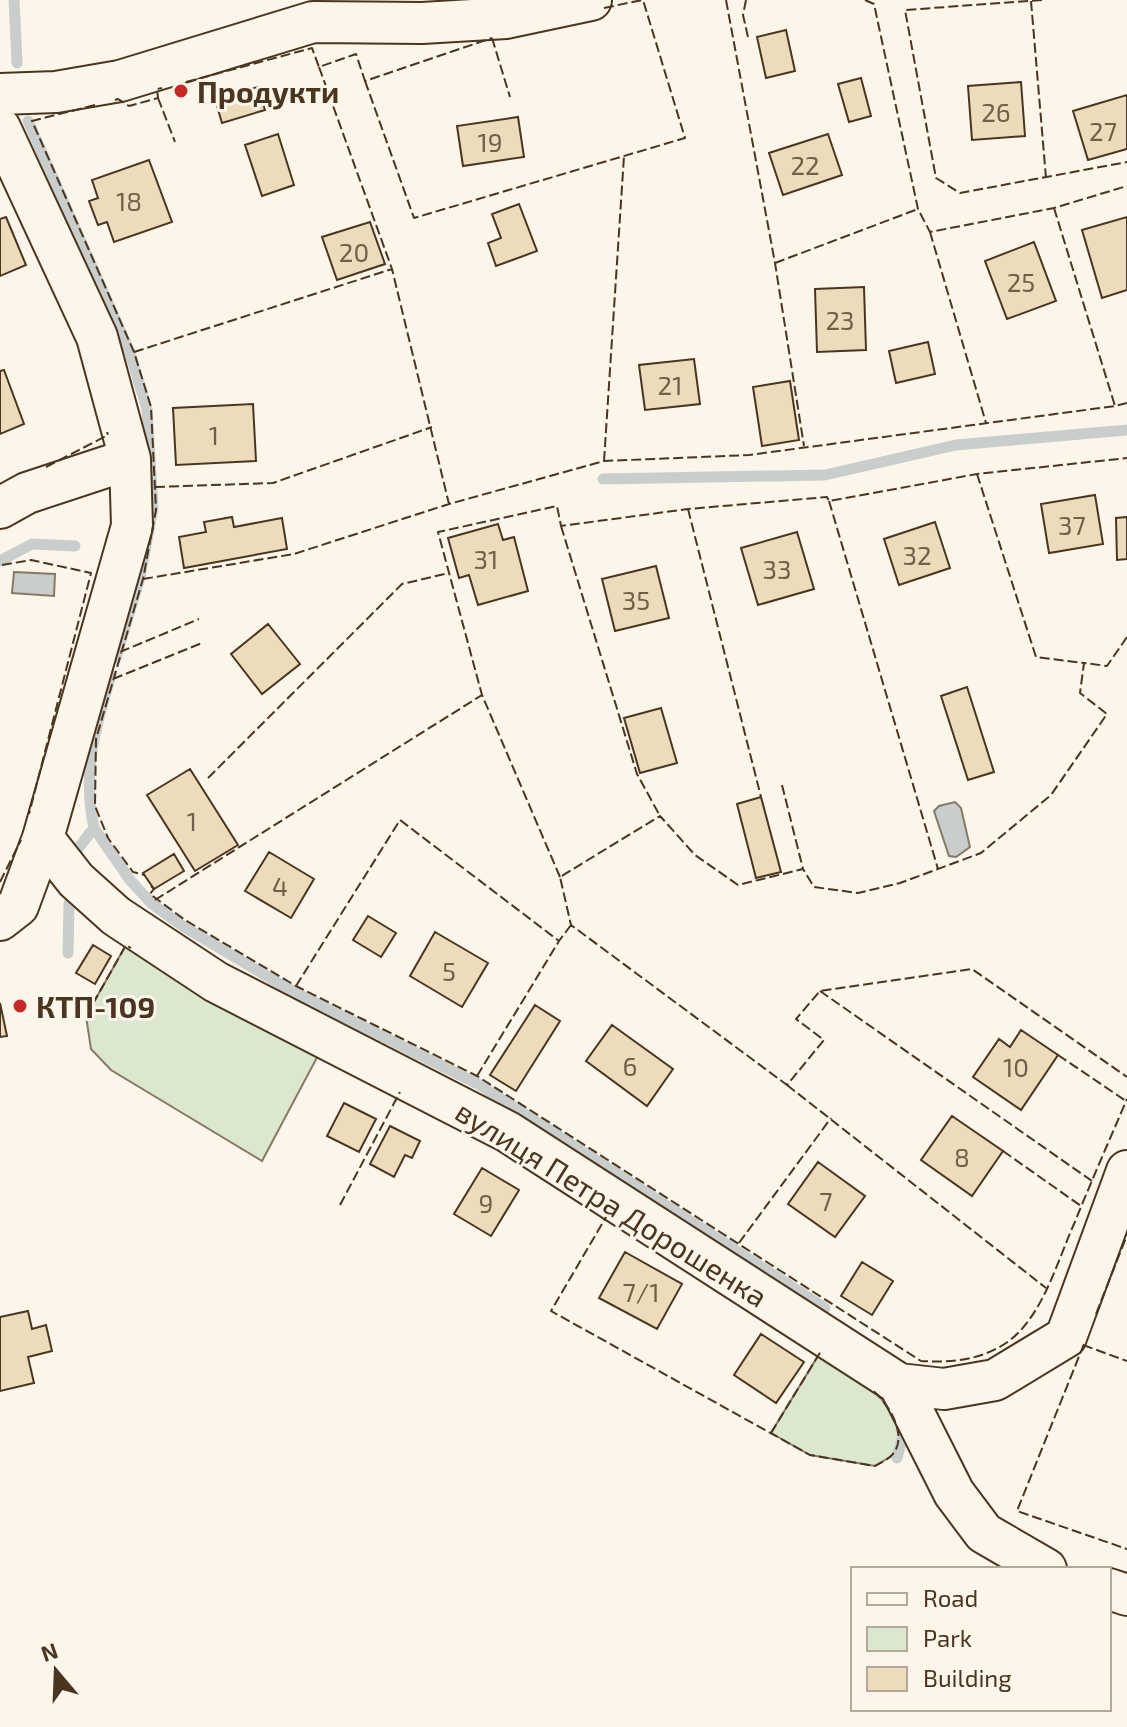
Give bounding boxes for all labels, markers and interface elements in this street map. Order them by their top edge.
place label: Продукти [197,73,339,110]
marker: Продукти [172,82,190,100]
house number: 26 [981,96,1011,127]
house number: 27 [1089,115,1117,146]
house number: 19 [477,126,503,157]
house number: 22 [790,149,820,180]
house number: 18 [116,185,142,216]
house number: 20 [339,236,369,267]
house number: 25 [1007,266,1035,297]
house number: 23 [825,304,855,335]
house number: 21 [658,369,682,400]
house number: 1 [209,419,219,450]
house number: 37 [1058,509,1086,540]
house number: 32 [902,539,932,570]
house number: 31 [474,543,498,574]
house number: 33 [763,553,791,584]
house number: 35 [622,584,650,615]
house number: 1 [187,805,197,836]
house number: 4 [272,870,288,901]
house number: 5 [442,955,456,986]
place label: КТП-109 [36,988,155,1024]
marker: КТП-109 [11,997,29,1015]
house number: 6 [623,1050,637,1081]
house number: 10 [1003,1051,1029,1082]
street label: вулиця Петра Дорошенка [449,1092,775,1315]
house number: 8 [954,1141,970,1172]
house number: 7 [819,1185,833,1216]
house number: 9 [479,1187,493,1218]
house number: 7/1 [622,1276,660,1307]
legend [851,1567,1111,1711]
text: Road [923,1583,978,1612]
text: Park [923,1623,972,1652]
north arrow [16,1631,96,1711]
text: N [37,1636,61,1666]
text: Building [923,1663,1012,1692]

